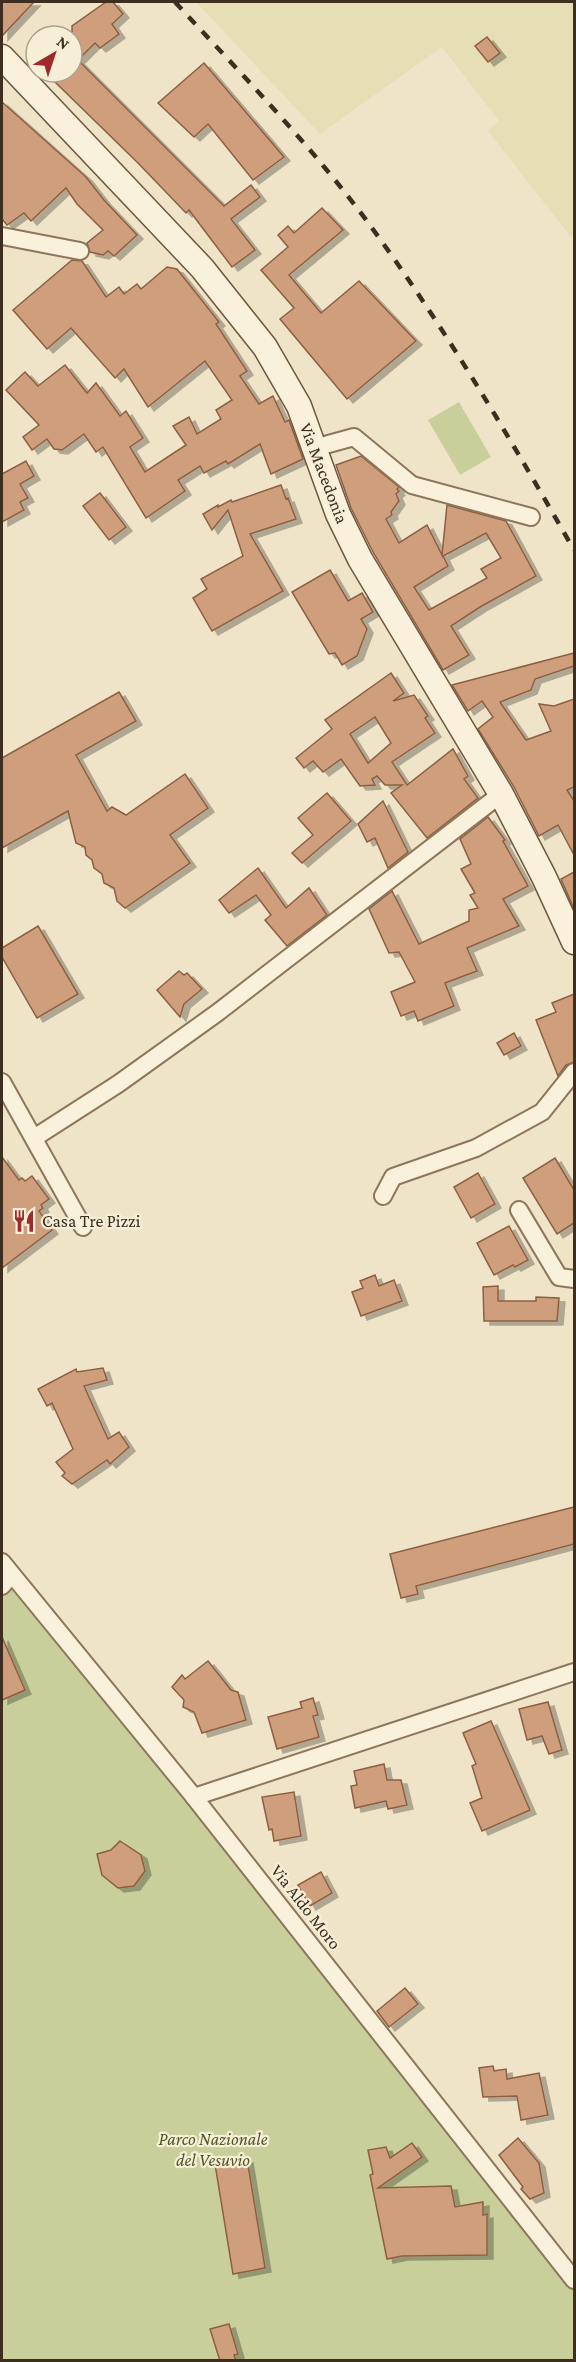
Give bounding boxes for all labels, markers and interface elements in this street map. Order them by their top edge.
north arrow [24,24,84,84]
text: N [54,33,73,53]
street label: Via Macedonia [296,420,352,526]
restaurant icon: Casa Tre Pizzi [11,1208,37,1234]
place label: Casa Tre Pizzi [42,1211,141,1231]
street label: Via Aldo Moro [267,1861,345,1953]
park label: Parco Nazionale del Vesuvio [159,2129,268,2170]

